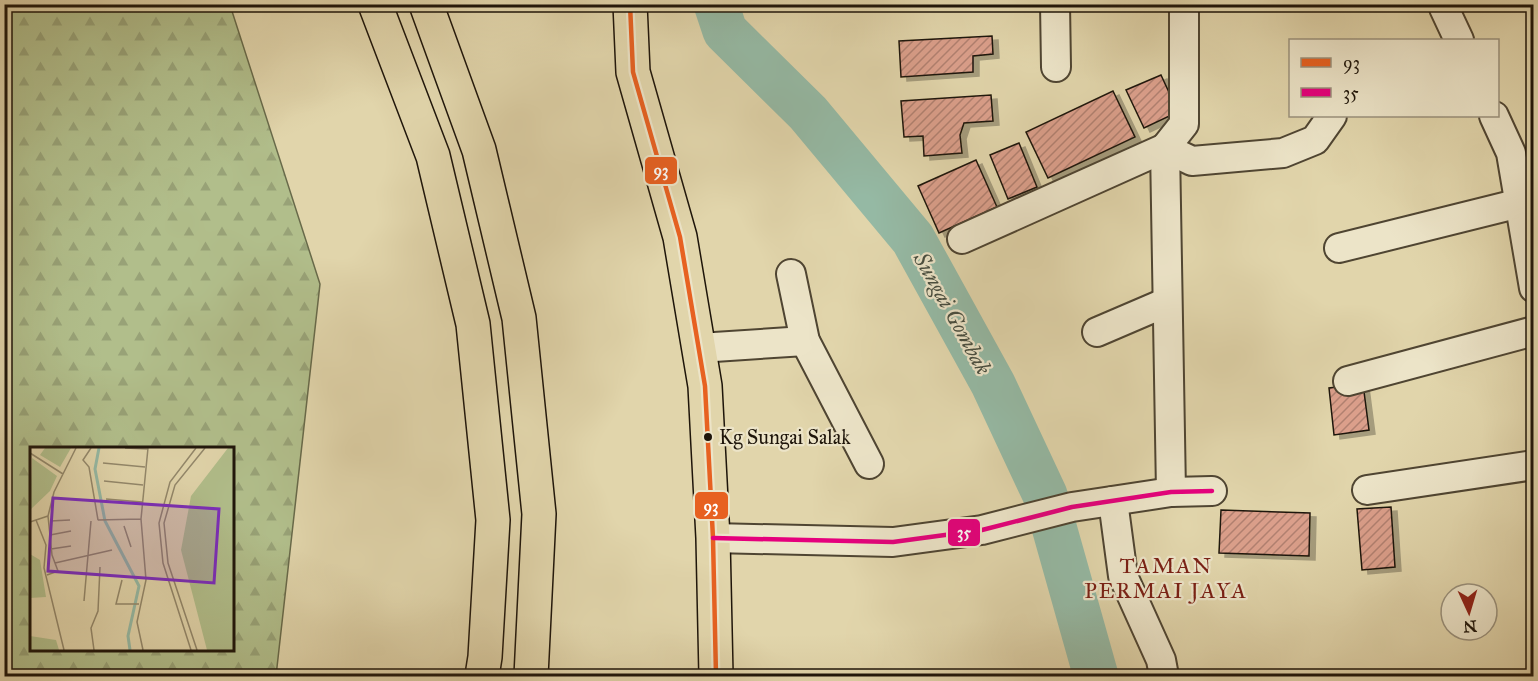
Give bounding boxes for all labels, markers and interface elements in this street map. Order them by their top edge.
legend [1289,39,1499,117]
text: 93 [1343,52,1360,74]
text: 35 [1343,82,1359,104]
line badge: 93 [644,156,678,185]
text: 93 [654,161,669,181]
water label: Sungai Gombak [907,246,997,379]
place label: Kg Sungai Salak [719,425,851,450]
marker: Kg Sungai Salak [702,431,714,443]
inset map [30,447,234,651]
line badge: 93 [694,491,729,520]
text: 93 [704,497,719,517]
line badge: 35 [947,518,981,547]
text: 35 [957,523,971,543]
district label: TAMAN PERMAI JAYA [1084,552,1248,604]
north arrow [1439,582,1499,642]
text: N [1462,617,1477,636]

